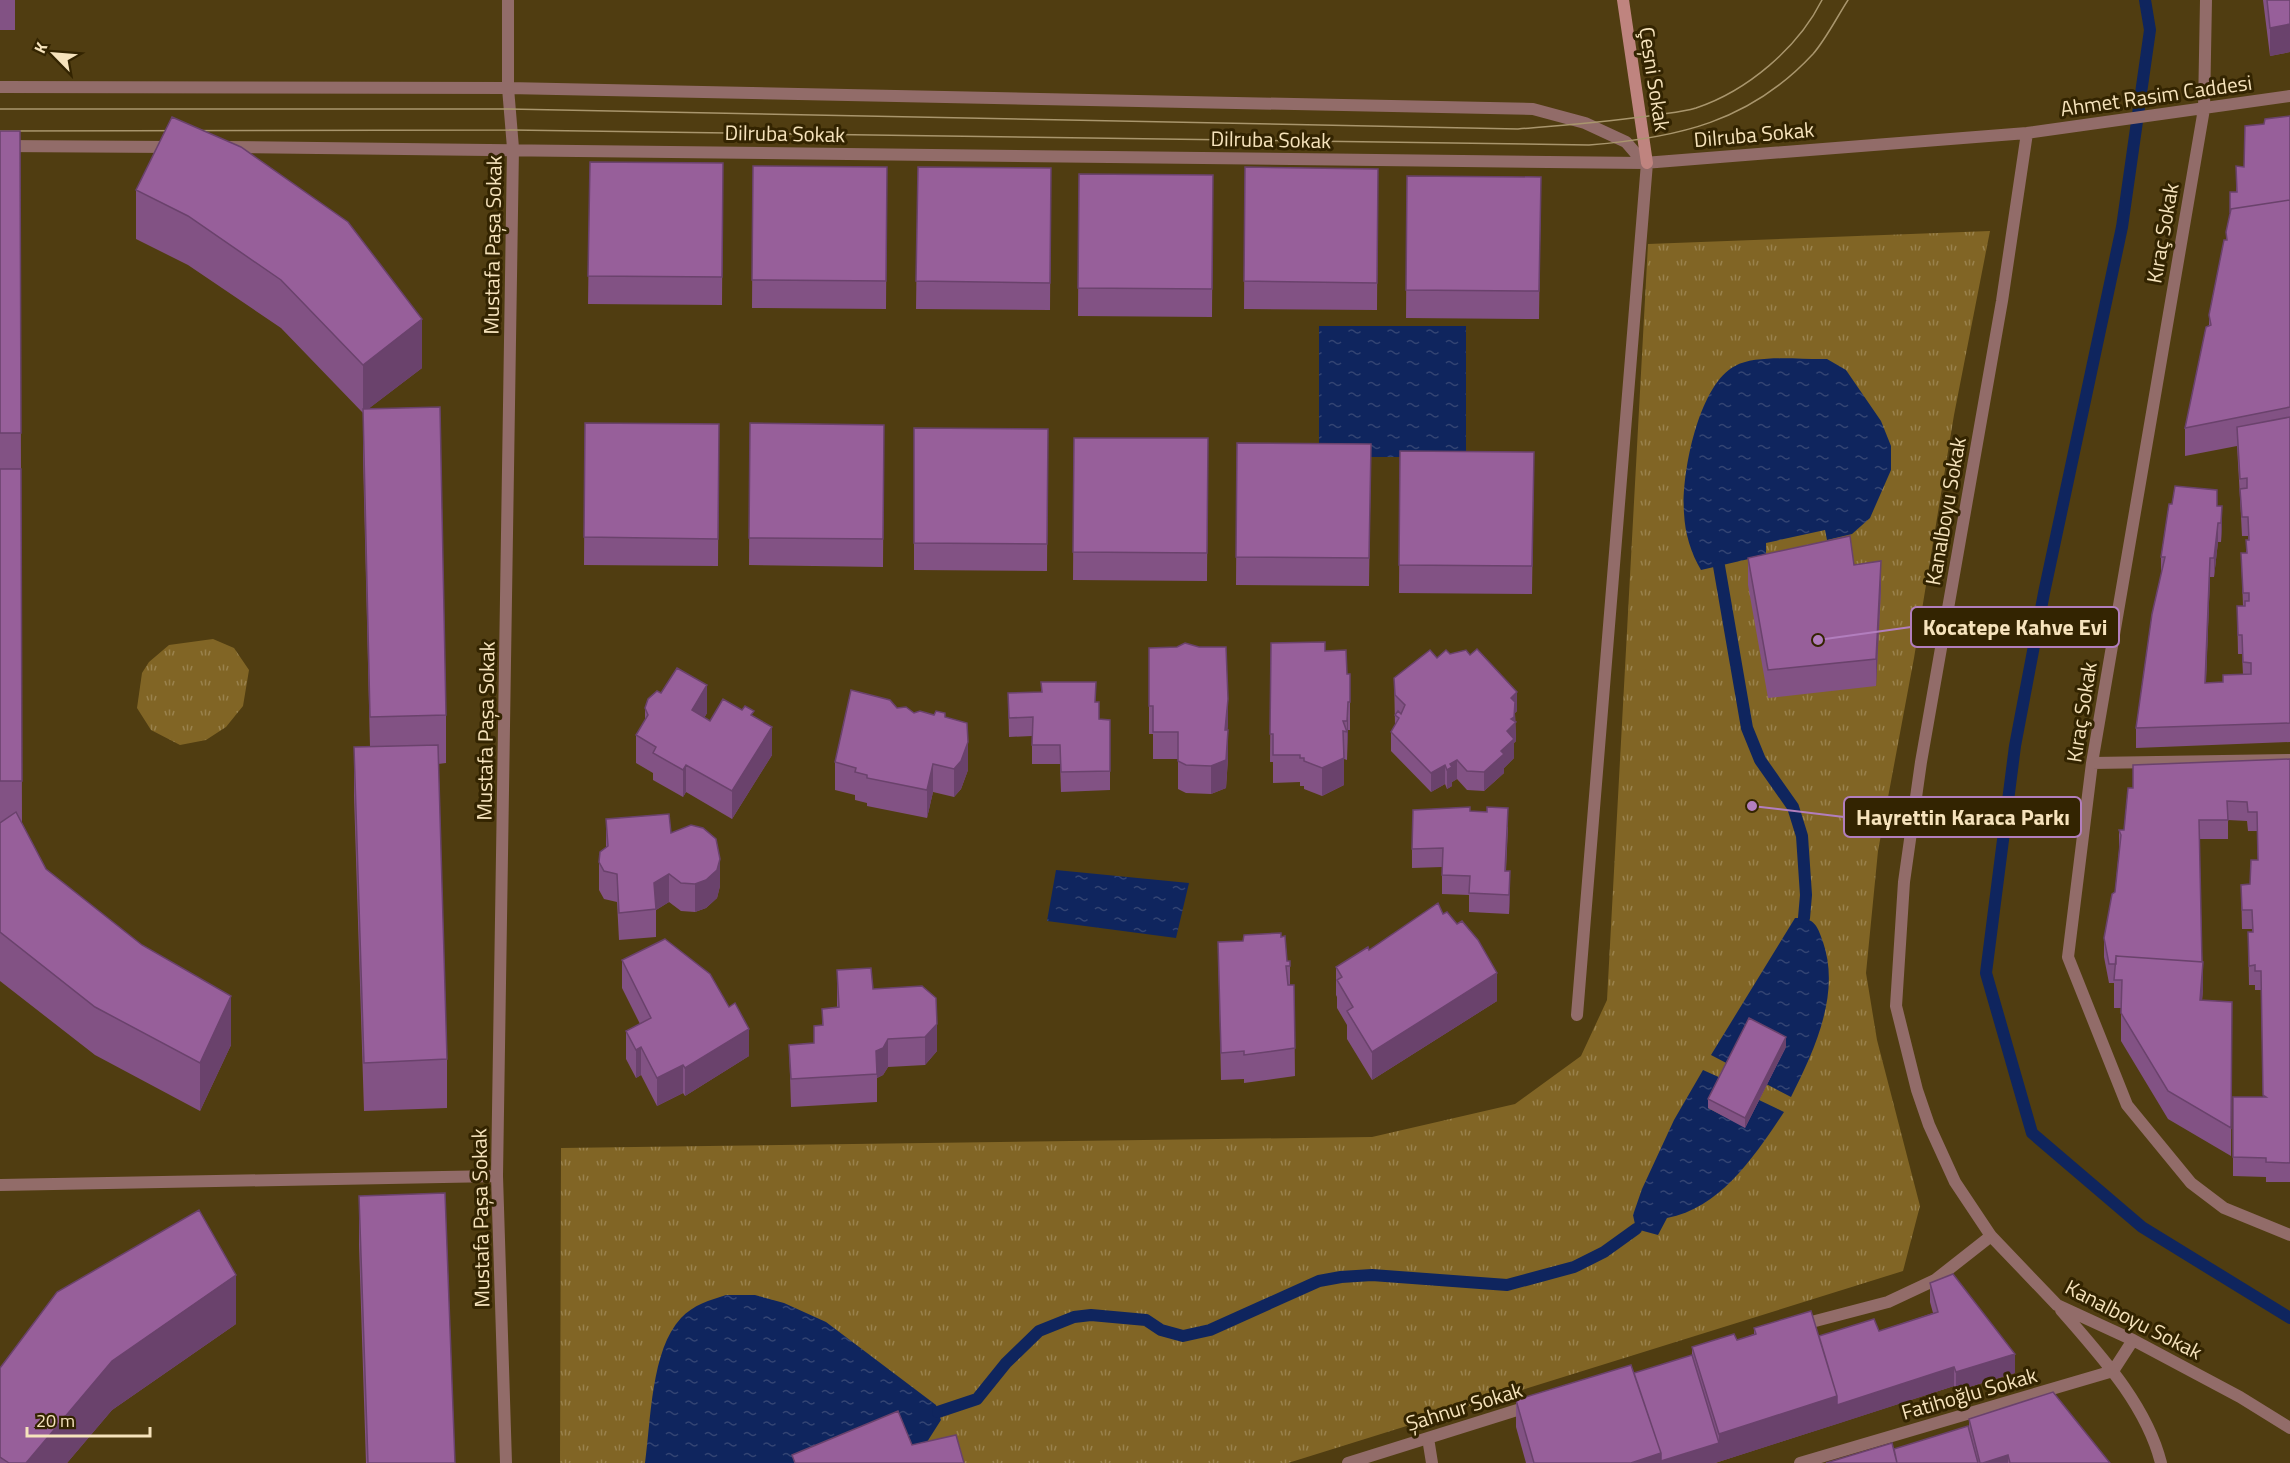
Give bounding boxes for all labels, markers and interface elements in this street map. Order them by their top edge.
north arrow [24,24,84,84]
street label: Çeşni Sokak [1631,25,1679,133]
text: K [28,38,53,57]
street label: Ahmet Rasim Caddesi [2058,66,2254,124]
street label: Dilruba Sokak [1693,113,1815,155]
street label: Dilruba Sokak [724,116,846,150]
street label: Dilruba Sokak [1210,122,1332,156]
street label: Mustafa Paşa Sokak [474,155,510,335]
street label: Kıraç Sokak [2137,180,2187,286]
street label: Kanalboyu Sokak [1916,434,1974,588]
callout: Kocatepe Kahve Evi [1911,607,2119,647]
text: Kocatepe Kahve Evi [1923,610,2107,644]
street label: Mustafa Paşa Sokak [467,641,503,821]
street label: Kıraç Sokak [2057,660,2105,764]
callout: Hayrettin Karaca Parkı [1844,797,2081,837]
text: Hayrettin Karaca Parkı [1856,800,2070,834]
street label: Mustafa Paşa Sokak [462,1128,498,1308]
street label: Kanalboyu Sokak [2060,1271,2208,1367]
street label: Fatihoğlu Sokak [1897,1358,2041,1428]
street label: Şahnur Sokak [1402,1373,1526,1439]
scale bar [27,1400,150,1438]
text: 20 m [36,1407,75,1434]

